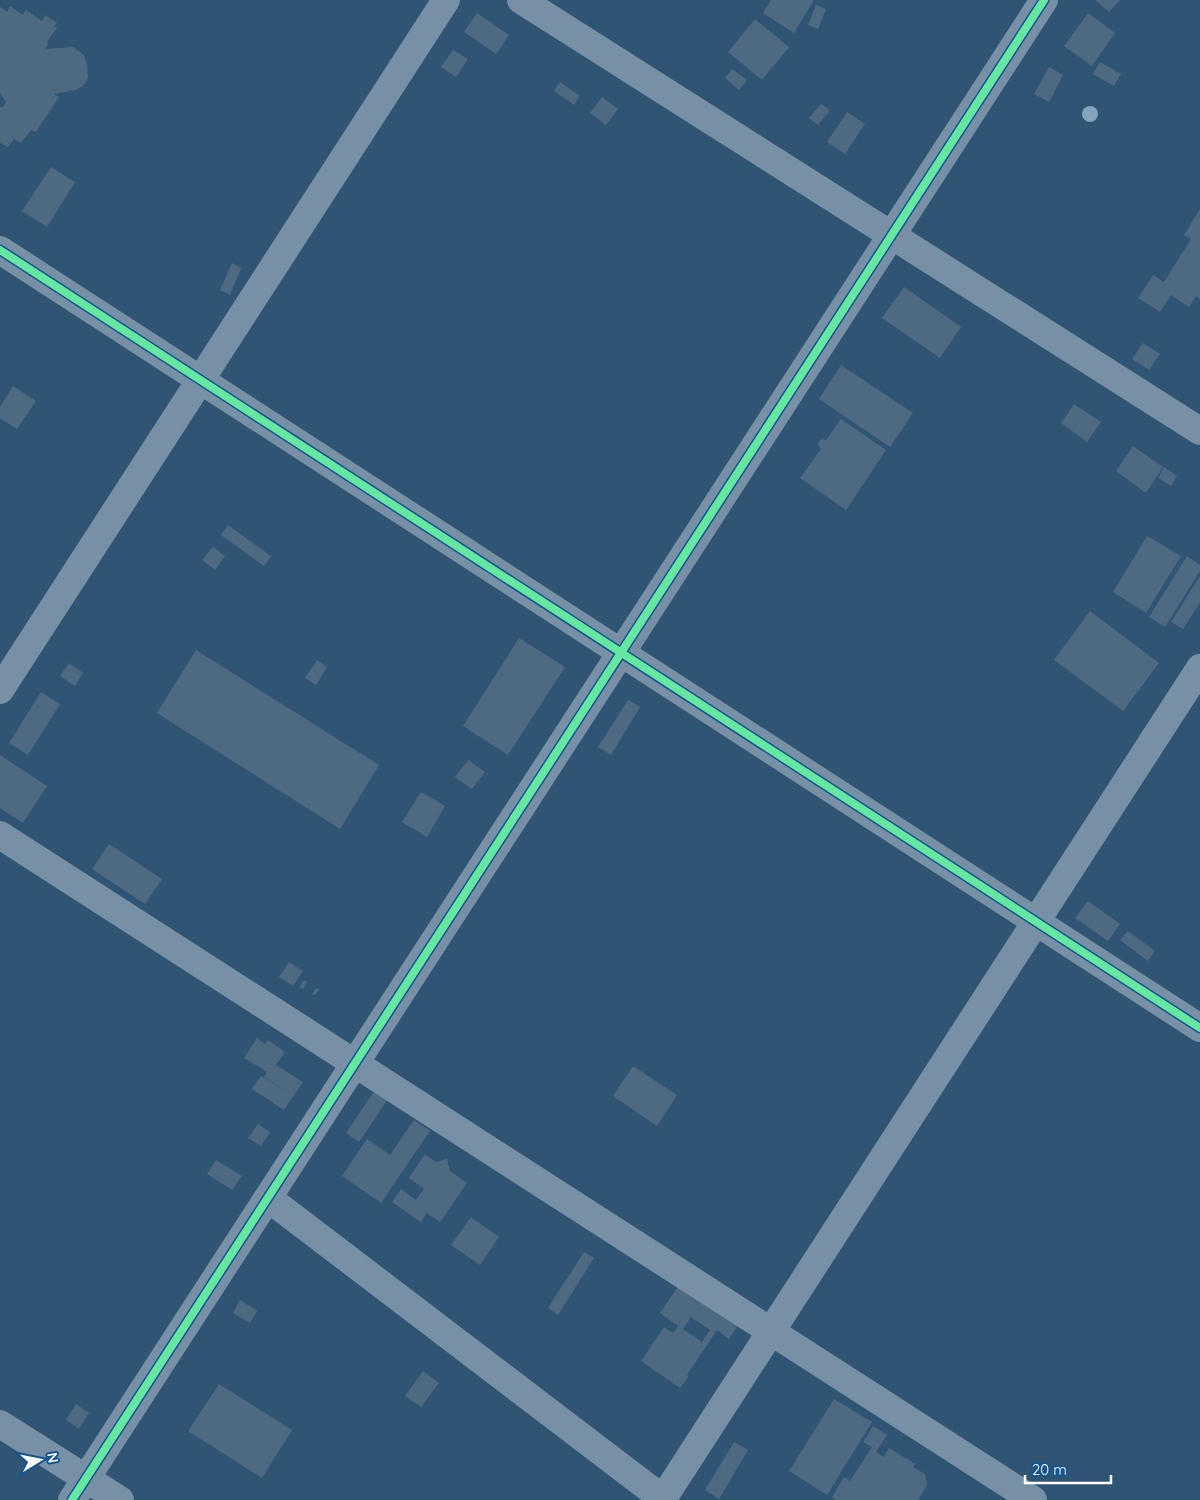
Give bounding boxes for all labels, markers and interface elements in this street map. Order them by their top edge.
north arrow [15,1435,65,1485]
text: N [43,1451,63,1464]
scale bar [1025,1452,1111,1484]
text: 20 m [1032,1460,1067,1479]

